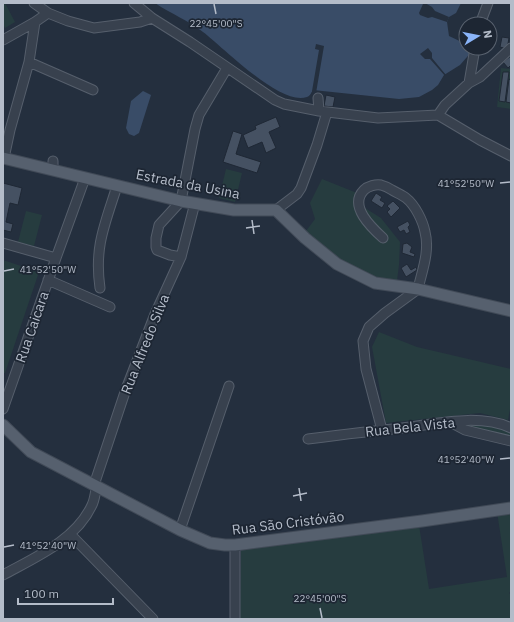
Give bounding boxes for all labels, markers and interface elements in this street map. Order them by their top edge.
north arrow [458,16,498,56]
text: 22°45'00"S [189,17,243,30]
text: N [480,29,495,39]
street label: Estrada da Usina [135,165,242,203]
text: 41°52'50"W [438,177,494,190]
text: 41°52'50"W [20,263,76,276]
street label: Rua Caicara [11,288,53,365]
street label: Rua Alfredo Silva [117,291,173,397]
street label: Rua Bela Vista [364,413,456,441]
text: 41°52'40"W [438,453,494,466]
street label: Rua São Cristóvão [231,507,345,539]
text: 41°52'40"W [20,539,76,552]
scale bar [18,580,113,606]
text: 100 m [24,586,59,601]
text: 22°45'00"S [293,592,347,605]

